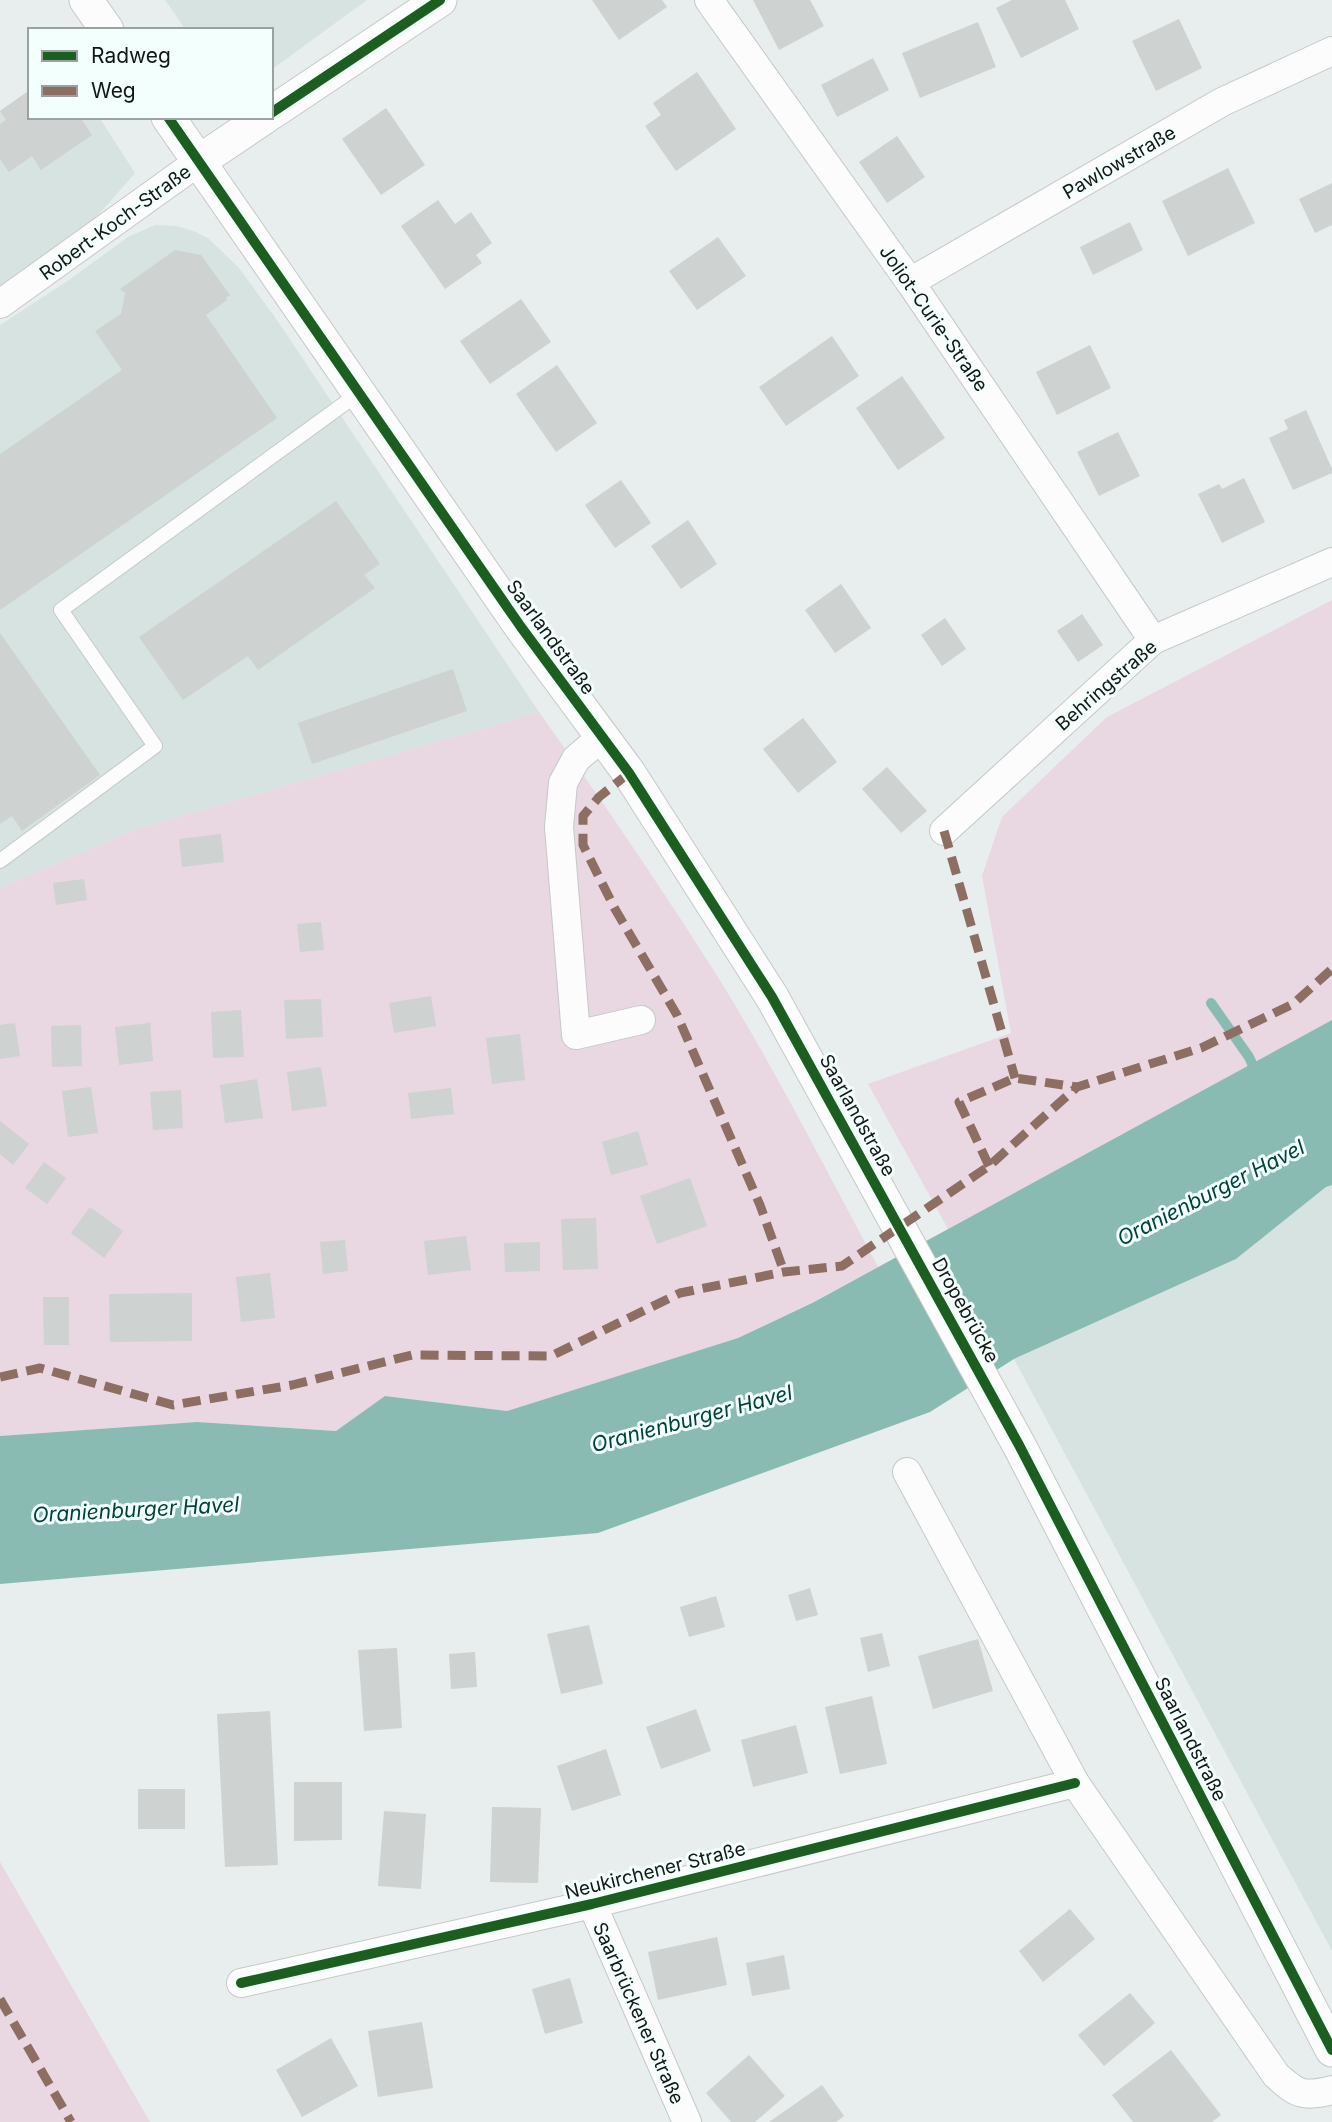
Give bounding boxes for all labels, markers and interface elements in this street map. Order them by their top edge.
legend [28,28,273,119]
text: Radweg [91,43,171,68]
text: Weg [91,78,136,103]
street label: Pawlowstraße [1059,121,1180,204]
street label: Robert-Koch-Straße [35,160,195,285]
street label: Joliot-Curie-Straße [874,241,993,396]
street label: Saarlandstraße [501,576,600,699]
street label: Behringstraße [1051,635,1162,736]
street label: Saarlandstraße [815,1050,901,1180]
water label: Oranienburger Havel [1113,1134,1309,1251]
street label: Dropebrücke [927,1254,1004,1367]
water label: Oranienburger Havel [589,1379,796,1457]
water label: Oranienburger Havel [32,1492,241,1527]
street label: Saarlandstraße [1149,1673,1232,1805]
street label: Neukirchener Straße [562,1837,748,1904]
street label: Saarbrückener Straße [588,1919,689,2108]

